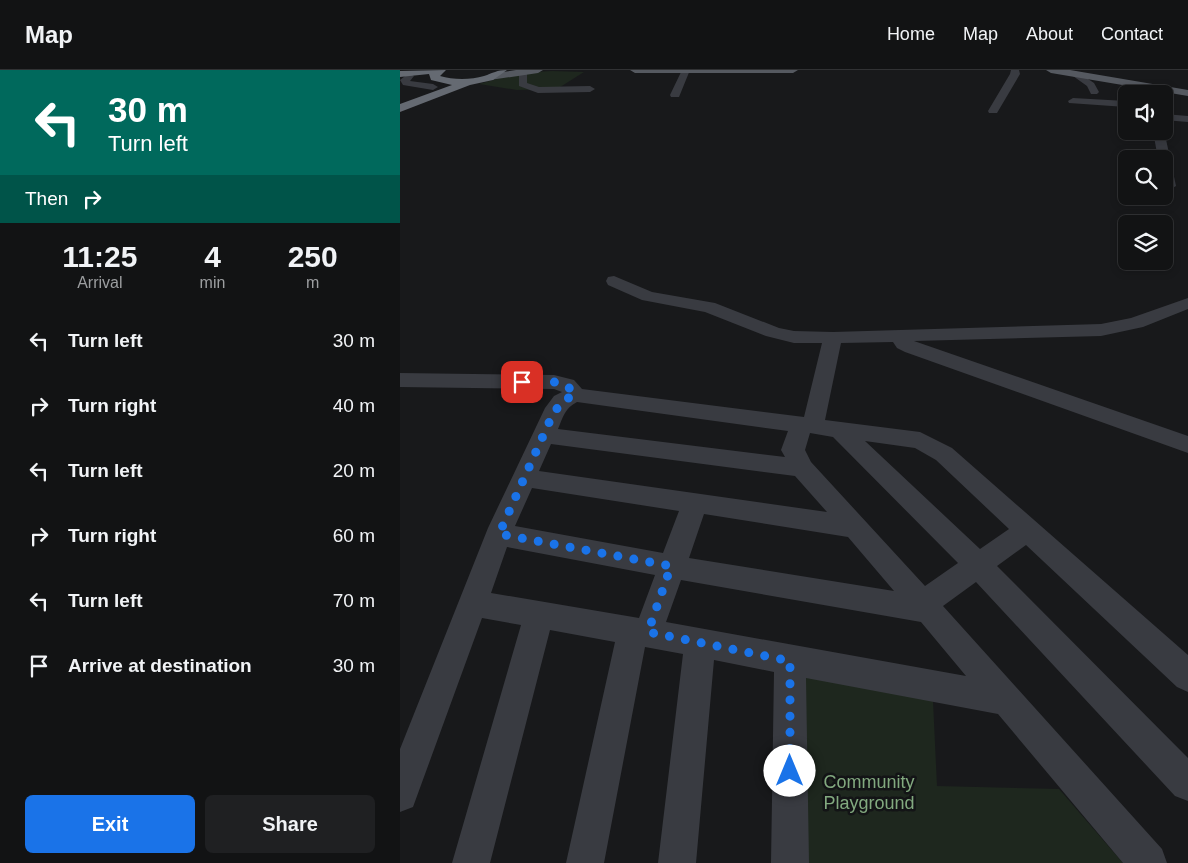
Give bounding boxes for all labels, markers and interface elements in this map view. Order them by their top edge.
text: Map [25,21,73,48]
text: Home [887,24,935,44]
text: Map [963,24,998,44]
text: About [1026,24,1073,44]
text: Contact [1101,24,1163,44]
map controls [1118,85,1173,270]
button: sound [1118,85,1173,140]
icon: left [25,90,90,155]
text: 30 m [108,90,188,129]
text: Turn left [108,131,188,156]
button: search [1118,150,1173,205]
icon: right [78,185,106,213]
text: Then [25,188,68,209]
button: layers [1118,215,1173,270]
text: 11:25 [62,240,137,273]
text: 4 [204,240,221,273]
text: 250 [288,240,338,273]
text: Arrival [77,274,122,291]
text: min [200,274,225,291]
text: m [306,274,319,291]
icon: left [25,327,53,355]
text: Turn left [68,330,143,351]
text: 30 m [333,330,375,351]
pin [501,361,543,403]
icon: arrive [508,368,536,396]
icon: right [25,392,53,420]
text: Turn right [68,395,156,416]
text: 40 m [333,395,375,416]
icon: left [25,457,53,485]
text: Turn left [68,460,143,481]
text: 20 m [333,460,375,481]
icon: right [25,522,53,550]
text: Turn right [68,525,156,546]
text: 60 m [333,525,375,546]
icon: left [25,587,53,615]
text: Turn left [68,590,143,611]
text: 70 m [333,590,375,611]
icon: arrive [25,652,53,680]
text: Arrive at destination [68,655,252,676]
text: 30 m [333,655,375,676]
position arrow [763,744,815,796]
park label: Community Playground [823,772,915,813]
button: Exit [25,795,195,853]
button: Share [205,795,375,853]

